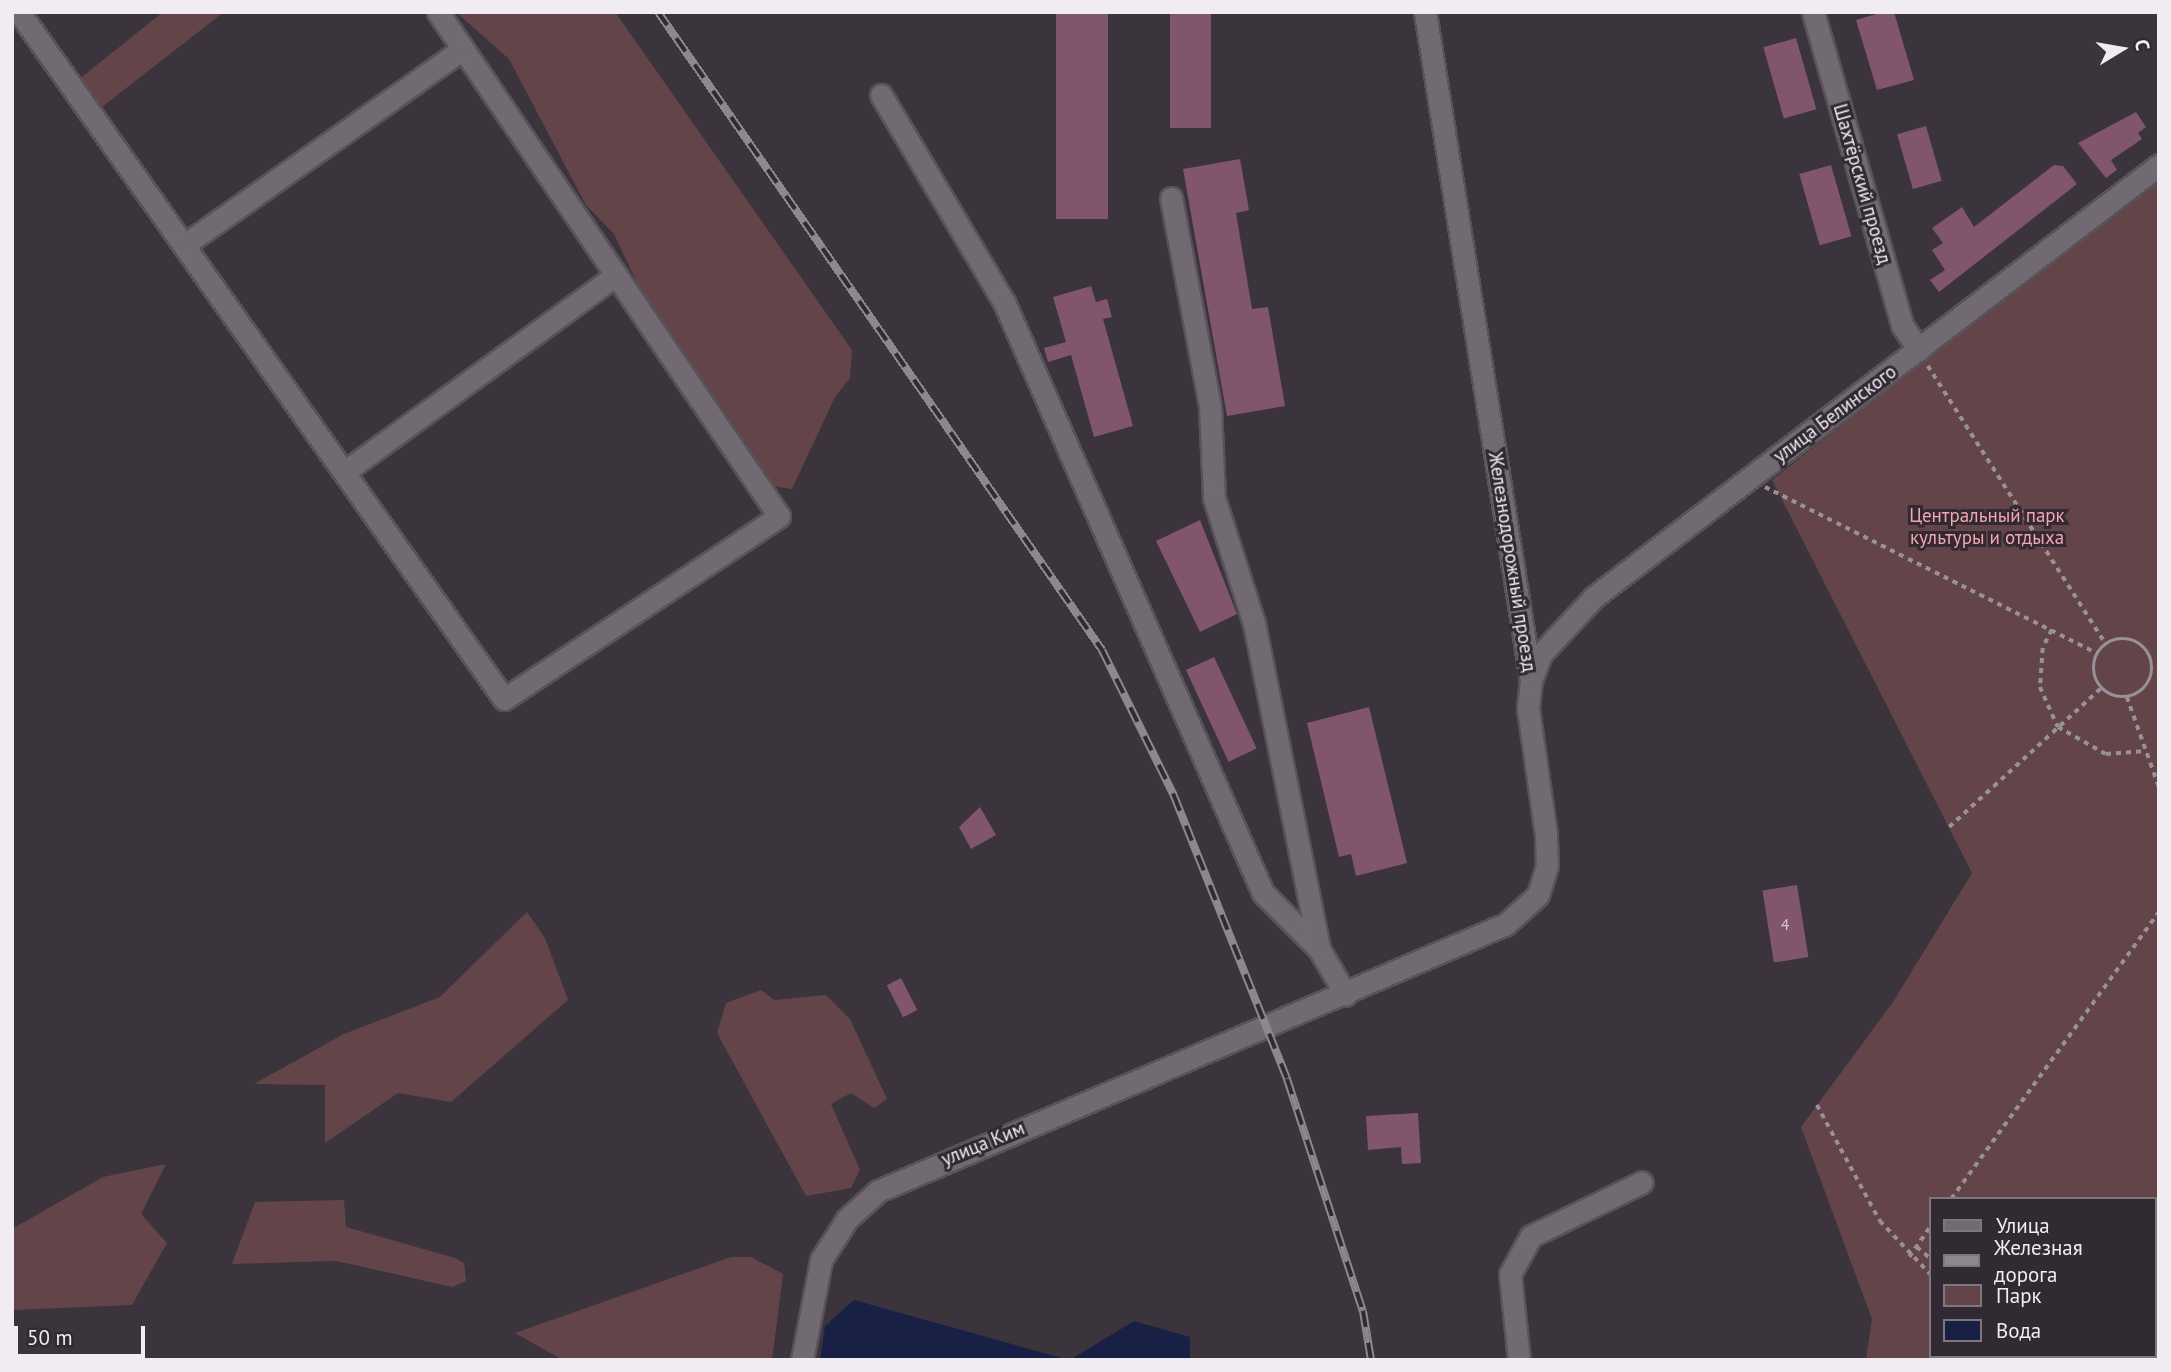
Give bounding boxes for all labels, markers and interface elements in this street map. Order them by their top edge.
north arrow [2087,14,2157,84]
text: С [2130,37,2155,52]
street label: Шахтёрский проезд [1828,101,1896,267]
street label: улица Белинского [1769,360,1901,468]
street label: Железнодорожный проезд [1483,450,1541,674]
park label: Центральный парк культуры и отдыха [1909,505,2065,549]
house number: 4 [1781,914,1789,934]
street label: улица Ким [938,1117,1028,1171]
legend [1930,1197,2157,1358]
text: Улица [1996,1212,2050,1239]
text: Железная дорога [1994,1234,2083,1288]
text: Парк [1996,1282,2042,1309]
scale bar [18,1312,149,1356]
text: Вода [1996,1317,2041,1344]
text: 50 m [27,1324,73,1351]

